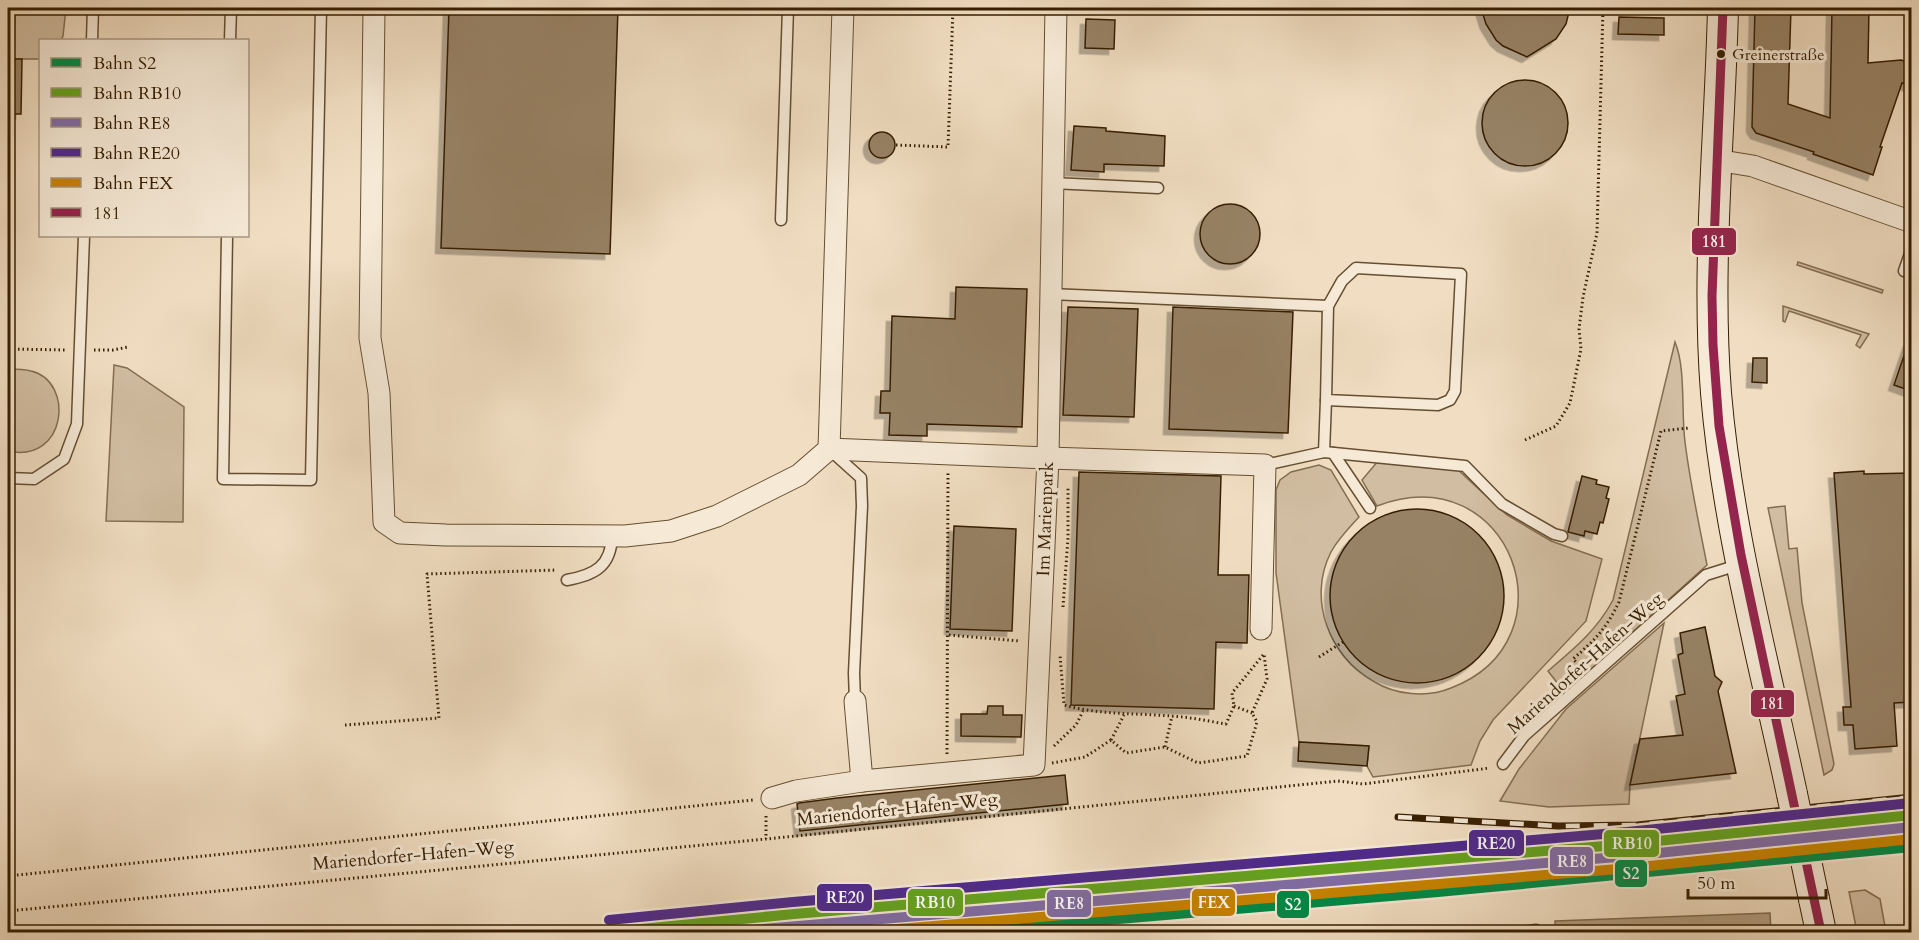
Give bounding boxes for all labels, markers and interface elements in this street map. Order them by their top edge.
legend [39,39,249,237]
place label: Greinerstraße [1732,44,1824,66]
marker: Greinerstraße [1715,48,1727,60]
text: Bahn S2 [93,51,156,76]
text: Bahn RB10 [93,81,181,106]
text: Bahn RE8 [93,111,171,136]
text: Bahn RE20 [93,141,180,166]
text: Bahn FEX [93,171,174,196]
text: 181 [93,201,121,226]
line badge: 181 [1691,227,1737,256]
text: 181 [1702,231,1726,253]
street label: Im Marienpark [1031,461,1060,577]
street label: Mariendorfer-Hafen-Weg [1502,586,1669,740]
line badge: 181 [1750,689,1795,718]
text: 181 [1760,693,1784,715]
street label: Mariendorfer-Hafen-Weg [795,786,1000,832]
line badge: RE20 [1468,829,1525,857]
line badge: RB10 [1603,829,1660,858]
text: RE20 [1477,833,1515,855]
text: RB10 [1612,833,1652,855]
street label: Mariendorfer-Hafen-Weg [311,834,516,877]
line badge: RE8 [1549,846,1594,875]
text: RE8 [1557,851,1587,873]
line badge: S2 [1614,859,1648,888]
scale bar [1688,862,1826,900]
text: S2 [1623,863,1639,885]
text: 50 m [1697,871,1736,896]
line badge: RE20 [816,883,873,912]
text: RE20 [826,887,864,909]
line badge: RB10 [907,888,964,917]
line badge: FEX [1191,888,1236,917]
line badge: RE8 [1046,889,1092,918]
line badge: S2 [1276,890,1310,919]
text: RB10 [915,892,955,914]
text: FEX [1197,892,1231,914]
text: RE8 [1054,893,1084,915]
text: S2 [1285,894,1301,916]

